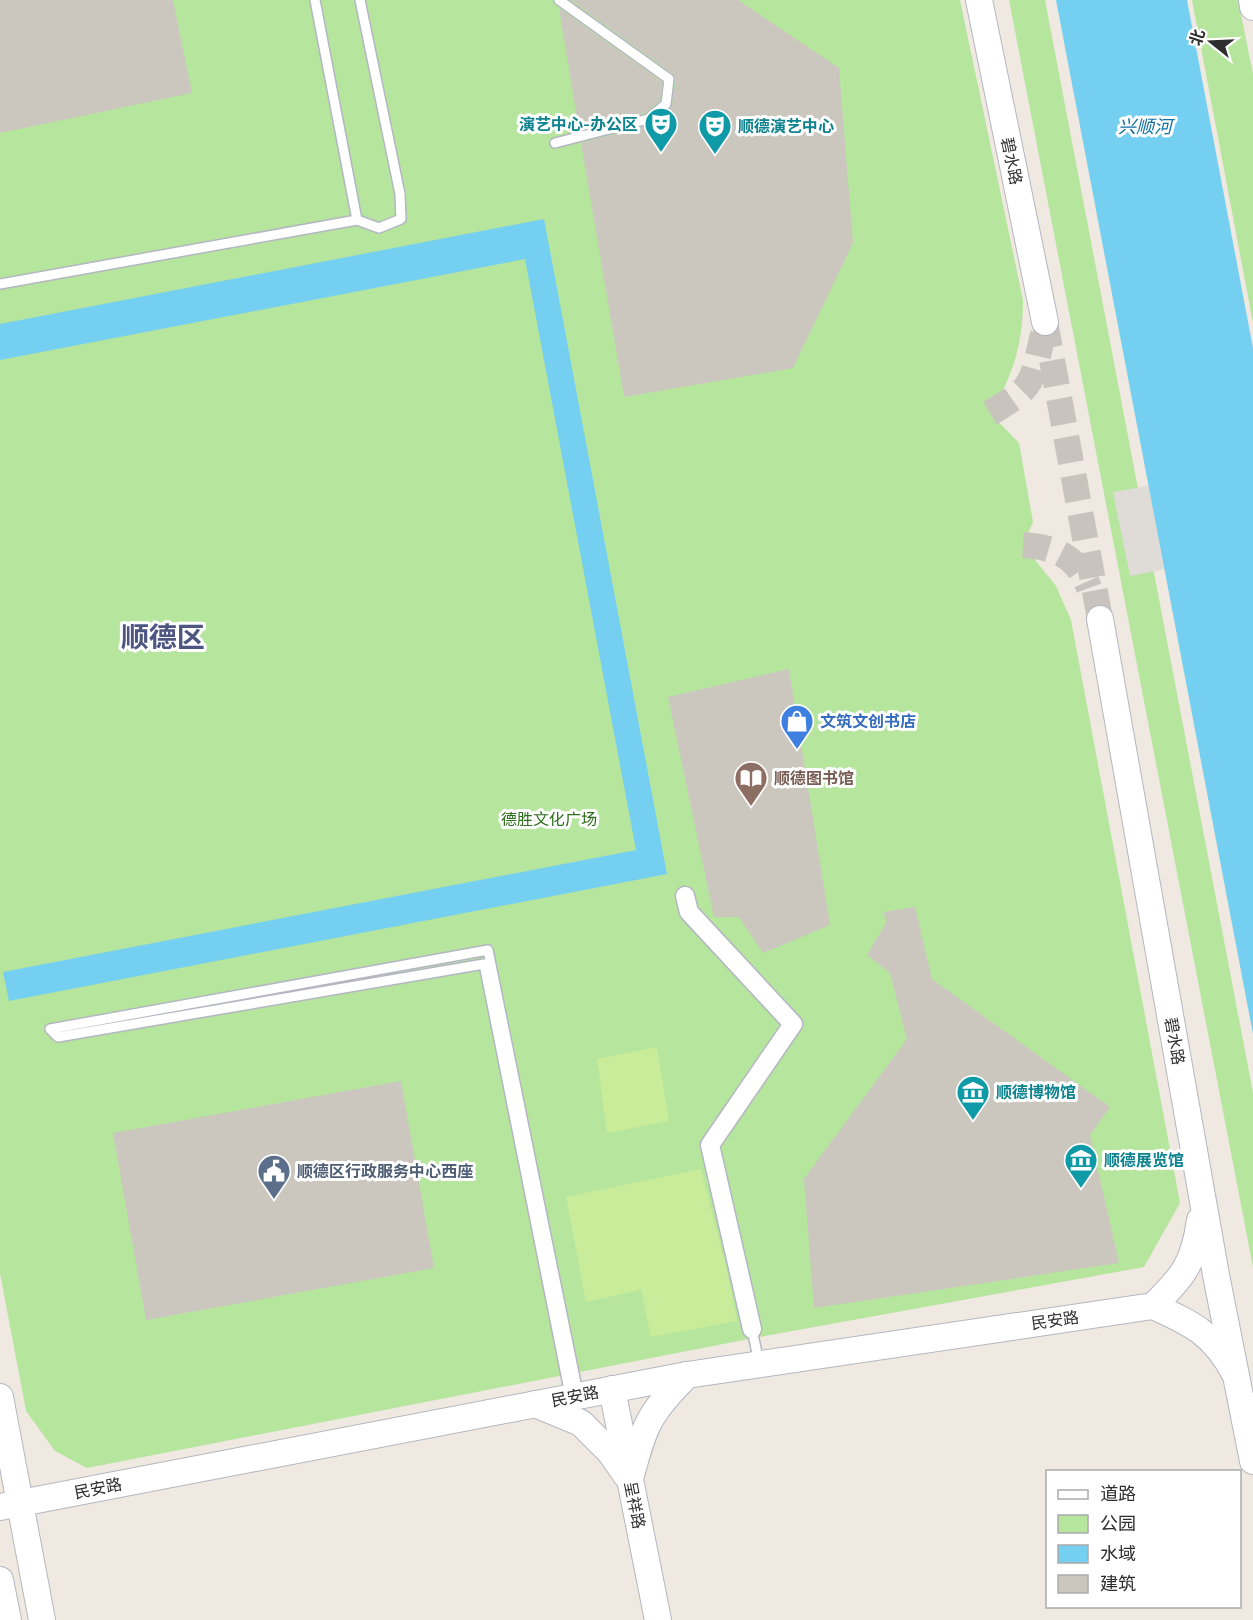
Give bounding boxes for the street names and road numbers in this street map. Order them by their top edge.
street label: 碧水路 [997,135,1027,187]
street label: 碧水路 [1161,1016,1189,1066]
street label: 民安路 [1030,1307,1080,1333]
street label: 民安路 [550,1382,600,1410]
street label: 民安路 [73,1474,123,1502]
street label: 呈祥路 [621,1480,649,1530]

